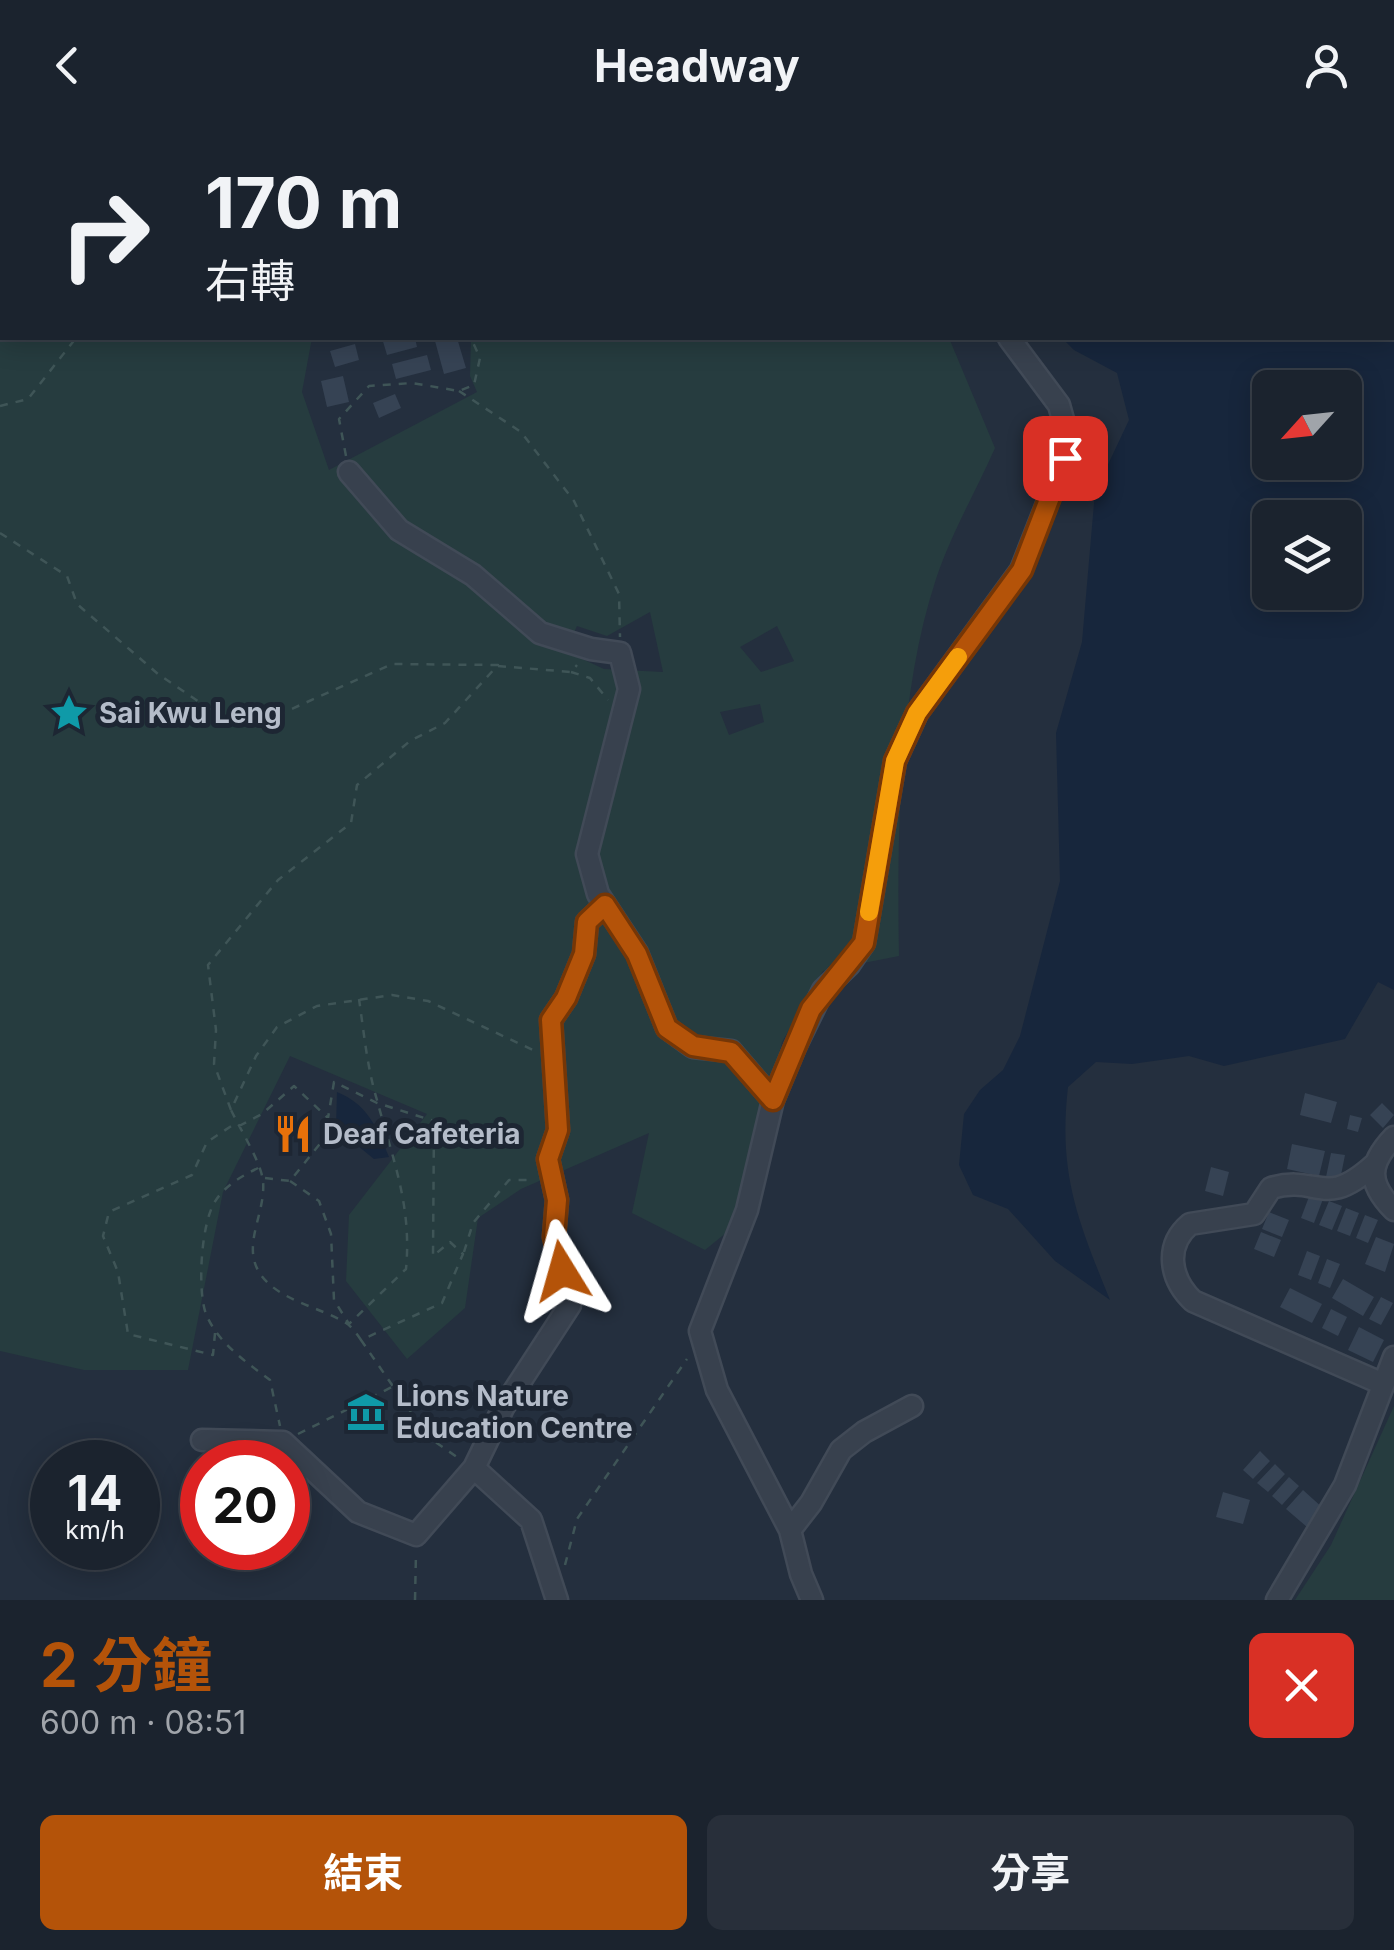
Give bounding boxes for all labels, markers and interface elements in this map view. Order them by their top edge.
icon: back [40,38,95,93]
text: Headway [594,38,800,93]
icon: person [1299,38,1354,93]
text: 170 m [205,160,402,245]
icon: right [40,170,170,300]
text: 右轉 [205,253,295,308]
north arrow [1252,370,1362,480]
map controls [1252,370,1362,610]
pin [1023,416,1108,501]
icon: arrive [1038,431,1093,486]
button: layers [1252,500,1362,610]
place icon: Sai Kwu Leng [48,692,90,734]
place label: Sai Kwu Leng [99,696,282,730]
restaurant icon: Deaf Cafeteria [272,1113,314,1155]
place label: Deaf Cafeteria [323,1117,521,1151]
position arrow [510,1219,614,1323]
place label: Lions Nature Education Centre [396,1379,633,1445]
museum icon: Lions Nature Education Centre [345,1391,387,1433]
speed limit sign: 20 [180,1440,310,1570]
text: 14 [67,1463,123,1523]
text: km/h [65,1515,125,1545]
text: 2 分鐘 [40,1629,212,1701]
button: close [1249,1633,1354,1738]
text: 600 m · 08:51 [40,1703,246,1742]
button: 結束 [40,1815,687,1930]
button: 分享 [707,1815,1354,1930]

